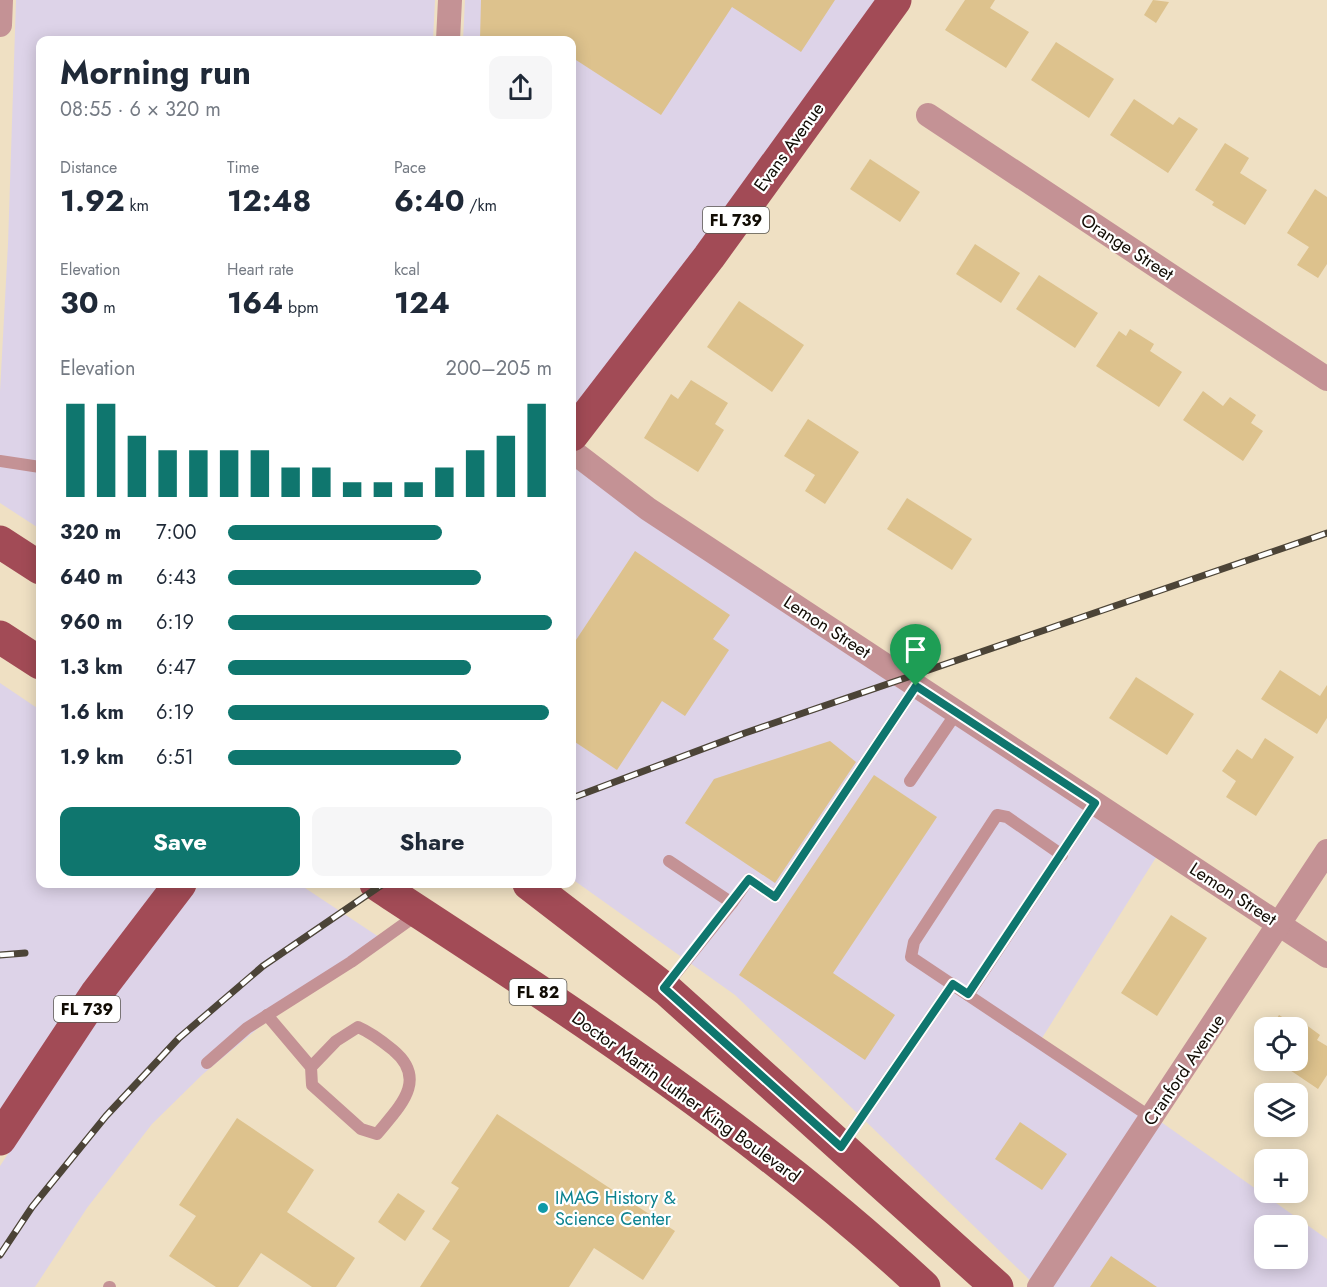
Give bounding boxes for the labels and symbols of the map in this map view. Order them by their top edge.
street label: Evans Avenue [748,97,830,197]
road number: FL 739 [703,207,769,233]
street label: Orange Street [1075,207,1179,287]
street label: Lemon Street [778,589,876,665]
pin [890,624,941,686]
street label: Lemon Street [1184,856,1282,932]
road number: FL 82 [510,979,566,1005]
road number: FL 739 [54,996,120,1022]
street label: Doctor Martin Luther King Boulevard [566,1005,806,1189]
street label: Cranford Avenue [1137,1009,1231,1131]
place label: IMAG History & Science Center [555,1185,676,1232]
marker: IMAG History & Science Center [536,1201,550,1215]

